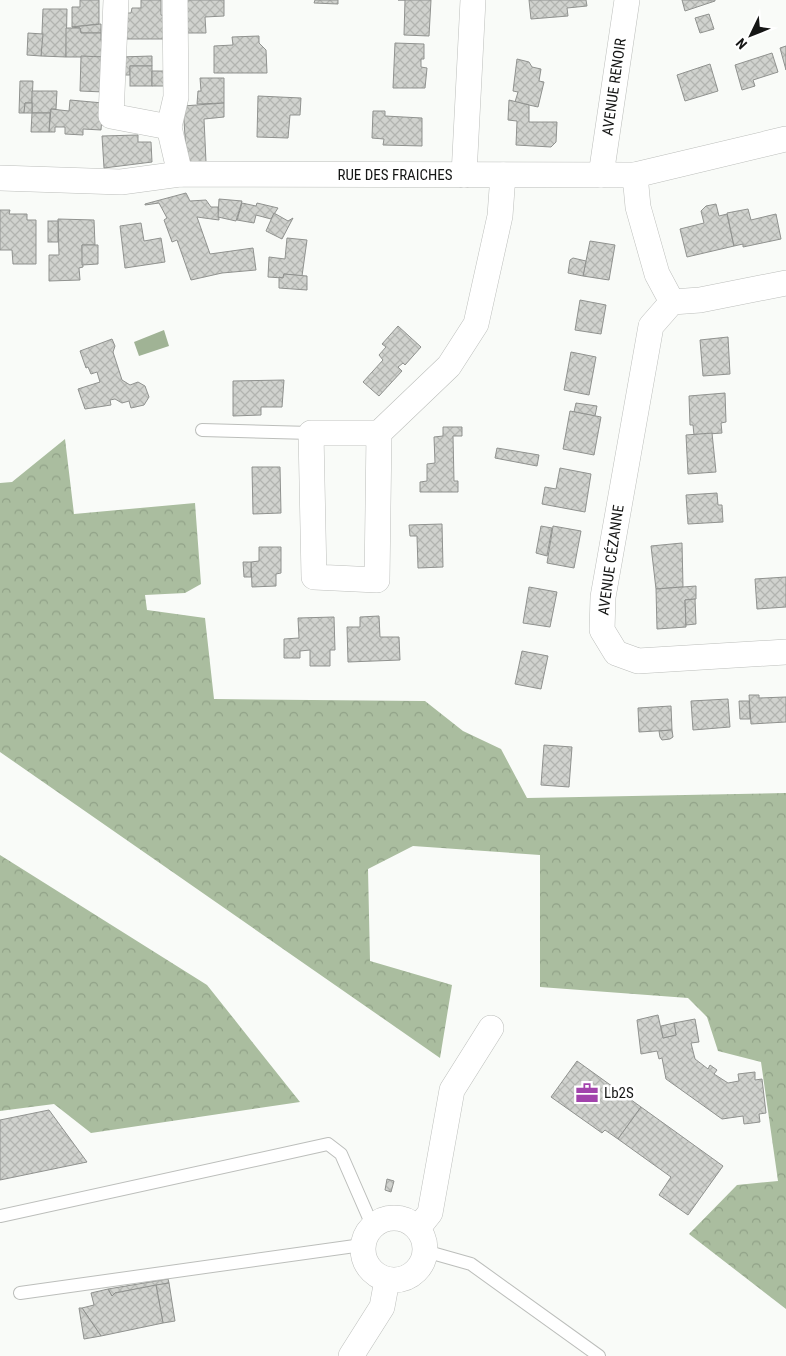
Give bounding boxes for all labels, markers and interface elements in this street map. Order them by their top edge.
north arrow [726,10,776,60]
text: N [733,35,750,52]
street label: AVENUE RENOIR [598,37,630,137]
street label: RUE DES FRAICHES [337,166,453,184]
street label: AVENUE CÉZANNE [594,504,628,616]
office icon: Lb2S [574,1080,600,1106]
place label: Lb2S [604,1084,634,1102]

